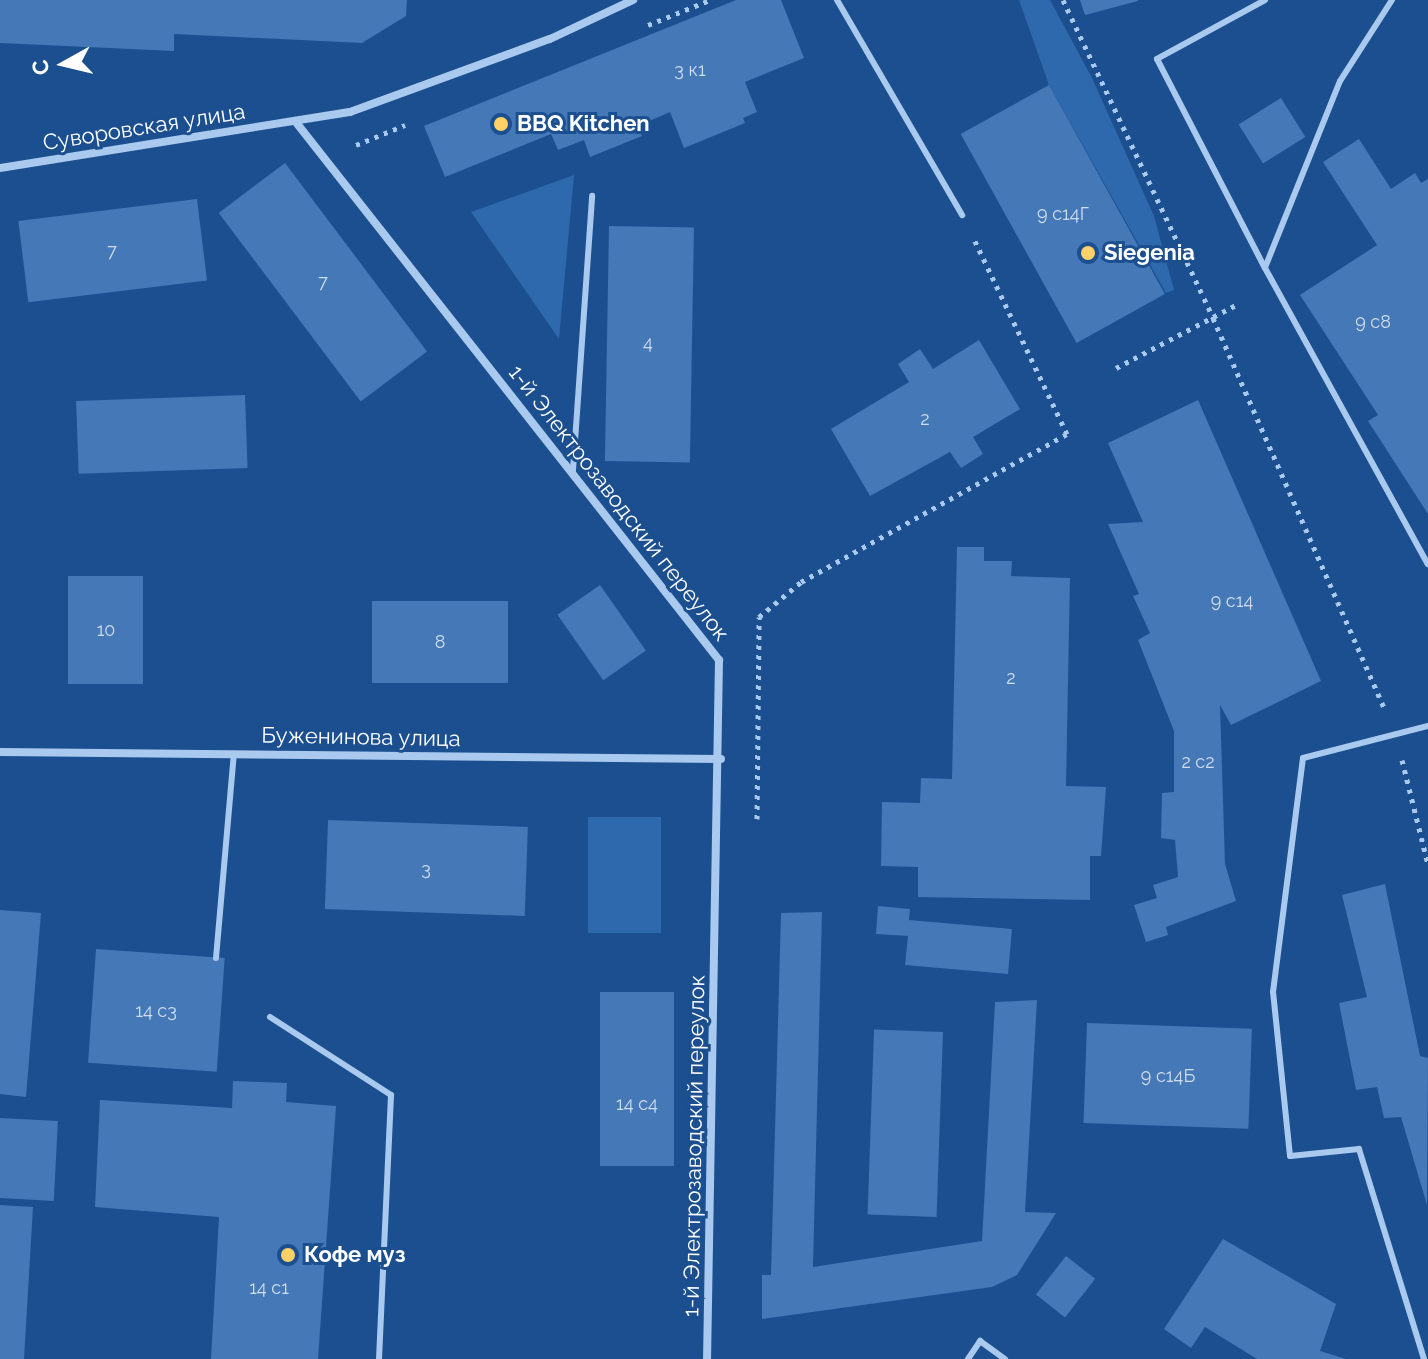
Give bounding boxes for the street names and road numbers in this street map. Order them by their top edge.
street label: Суворовская улица [41,98,247,156]
street label: 1-й Электрозаводский переулок [503,360,735,646]
street label: Буженинова улица [261,722,461,752]
street label: 1-й Электрозаводский переулок [678,975,710,1317]

